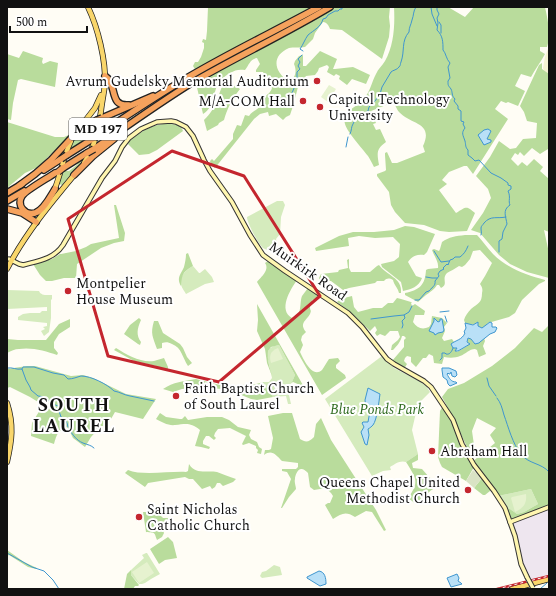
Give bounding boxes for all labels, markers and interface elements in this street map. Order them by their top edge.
scale bar [10,8,87,34]
text: 500 m [16,13,47,32]
place label: Avrum Gudelsky Memorial Auditorium [65,71,309,92]
marker: Avrum Gudelsky Memorial Auditorium [312,76,322,86]
place label: Capitol Technology University [328,89,451,126]
place label: M/A-COM Hall [198,91,295,112]
marker: M/A-COM Hall [298,96,308,106]
marker: Capitol Technology University [315,102,325,112]
road number: MD 197 [69,118,127,140]
street label: Muirkirk Road [264,236,352,306]
place label: Montpelier House Museum [76,273,173,310]
marker: Montpelier House Museum [63,286,73,296]
place label: Faith Baptist Church of South Laurel [184,378,314,415]
marker: Faith Baptist Church of South Laurel [171,391,181,401]
district label: SOUTH LAUREL [33,392,115,440]
park label: Blue Ponds Park [330,399,424,420]
place label: Abraham Hall [440,441,527,462]
marker: Abraham Hall [427,446,437,456]
place label: Queens Chapel United Methodist Church [319,472,460,509]
marker: Queens Chapel United Methodist Church [463,485,473,495]
place label: Saint Nicholas Catholic Church [147,499,250,536]
marker: Saint Nicholas Catholic Church [134,512,144,522]

